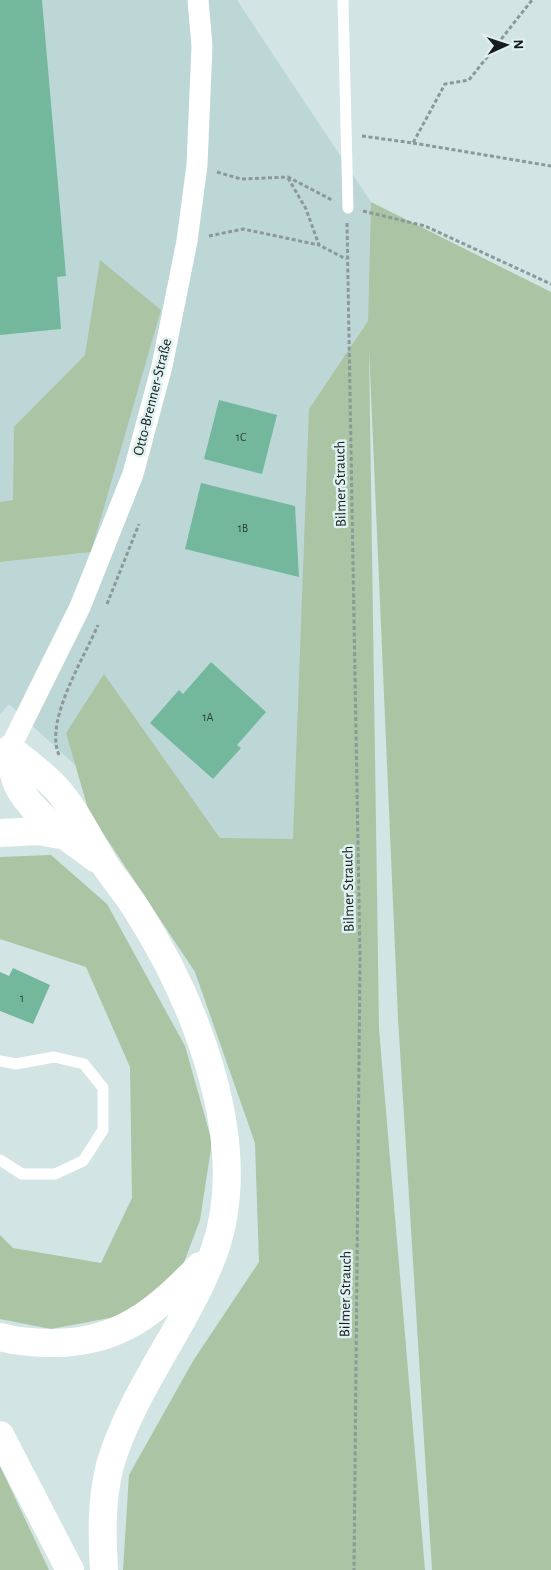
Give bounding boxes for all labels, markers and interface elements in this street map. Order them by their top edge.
north arrow [481,20,531,70]
text: N [511,39,525,50]
street label: Otto-Brenner-Straße [131,337,174,457]
house number: 1C [236,431,246,443]
street label: Bilmer Strauch [332,441,349,527]
house number: 1B [238,522,248,534]
house number: 1A [202,711,214,723]
street label: Bilmer Strauch [340,846,357,932]
house number: 1 [20,992,24,1004]
street label: Bilmer Strauch [337,1251,354,1337]

